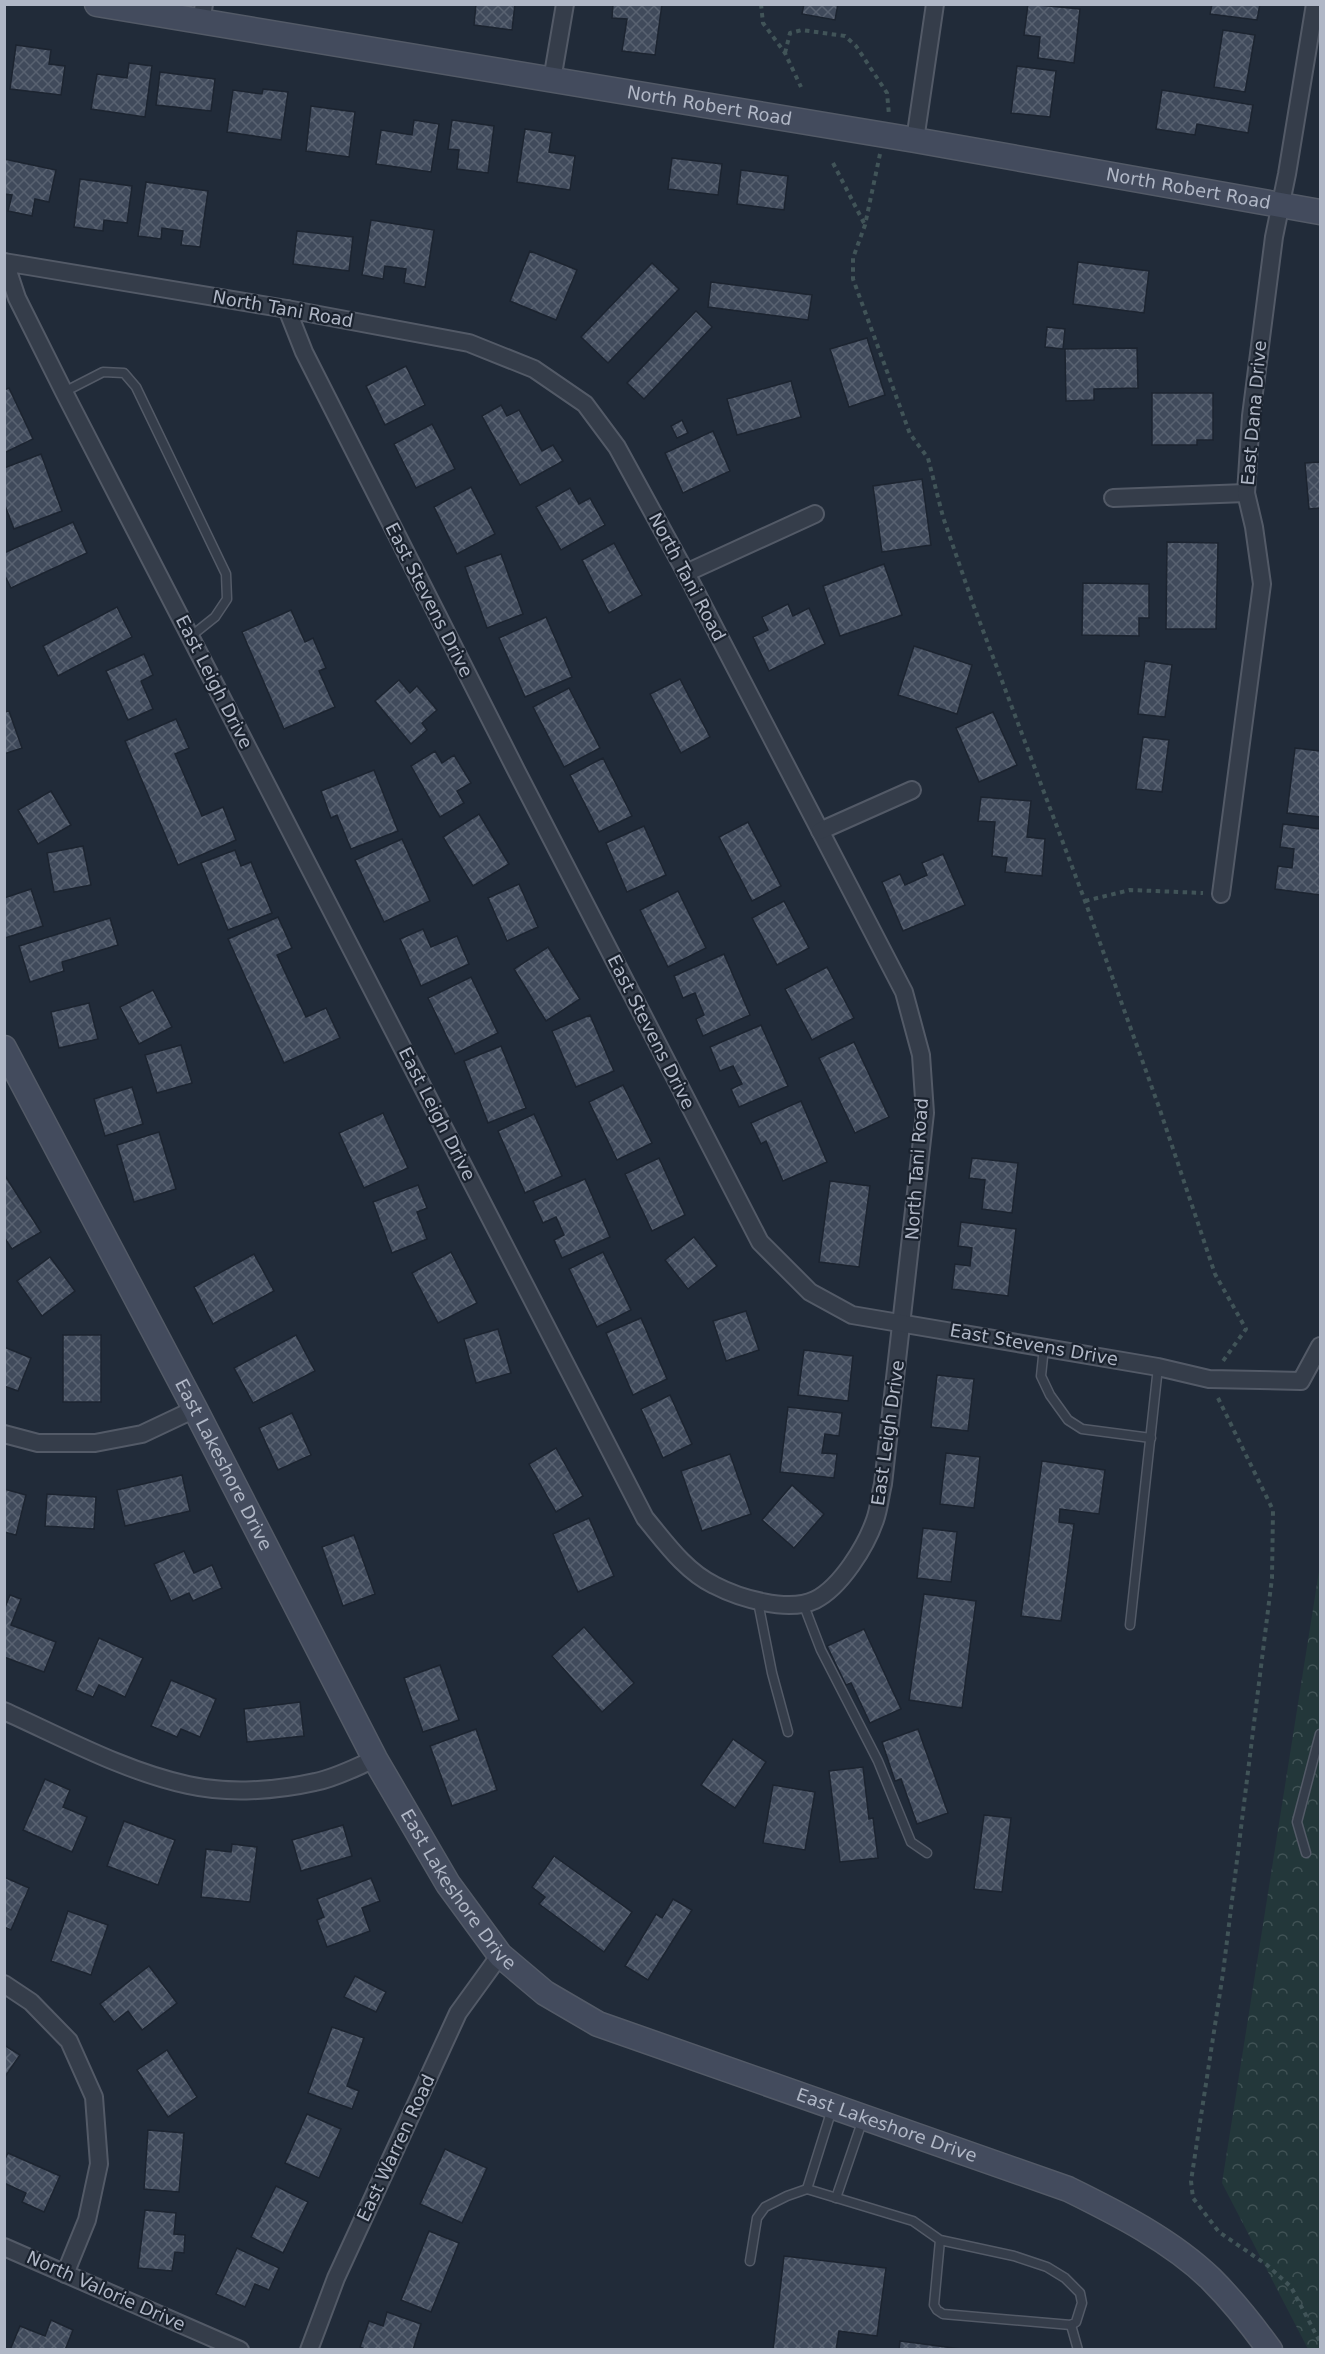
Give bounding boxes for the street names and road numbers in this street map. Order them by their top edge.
street label: North Robert Road [626,81,794,129]
street label: North Robert Road [1105,163,1272,213]
street label: North Tani Road [211,286,355,331]
street label: East Dana Drive [1237,340,1270,486]
street label: North Tani Road [645,509,730,645]
street label: East Stevens Drive [381,519,477,680]
street label: East Leigh Drive [172,612,257,752]
street label: East Stevens Drive [603,951,699,1112]
street label: East Leigh Drive [395,1044,480,1184]
street label: North Tani Road [901,1097,932,1241]
street label: East Stevens Drive [948,1319,1120,1370]
street label: East Leigh Drive [867,1359,908,1507]
street label: East Lakeshore Drive [171,1375,277,1554]
street label: East Lakeshore Drive [397,1805,520,1974]
street label: East Warren Road [352,2071,439,2225]
street label: East Lakeshore Drive [794,2083,980,2166]
street label: North Valorie Drive [24,2246,189,2335]

